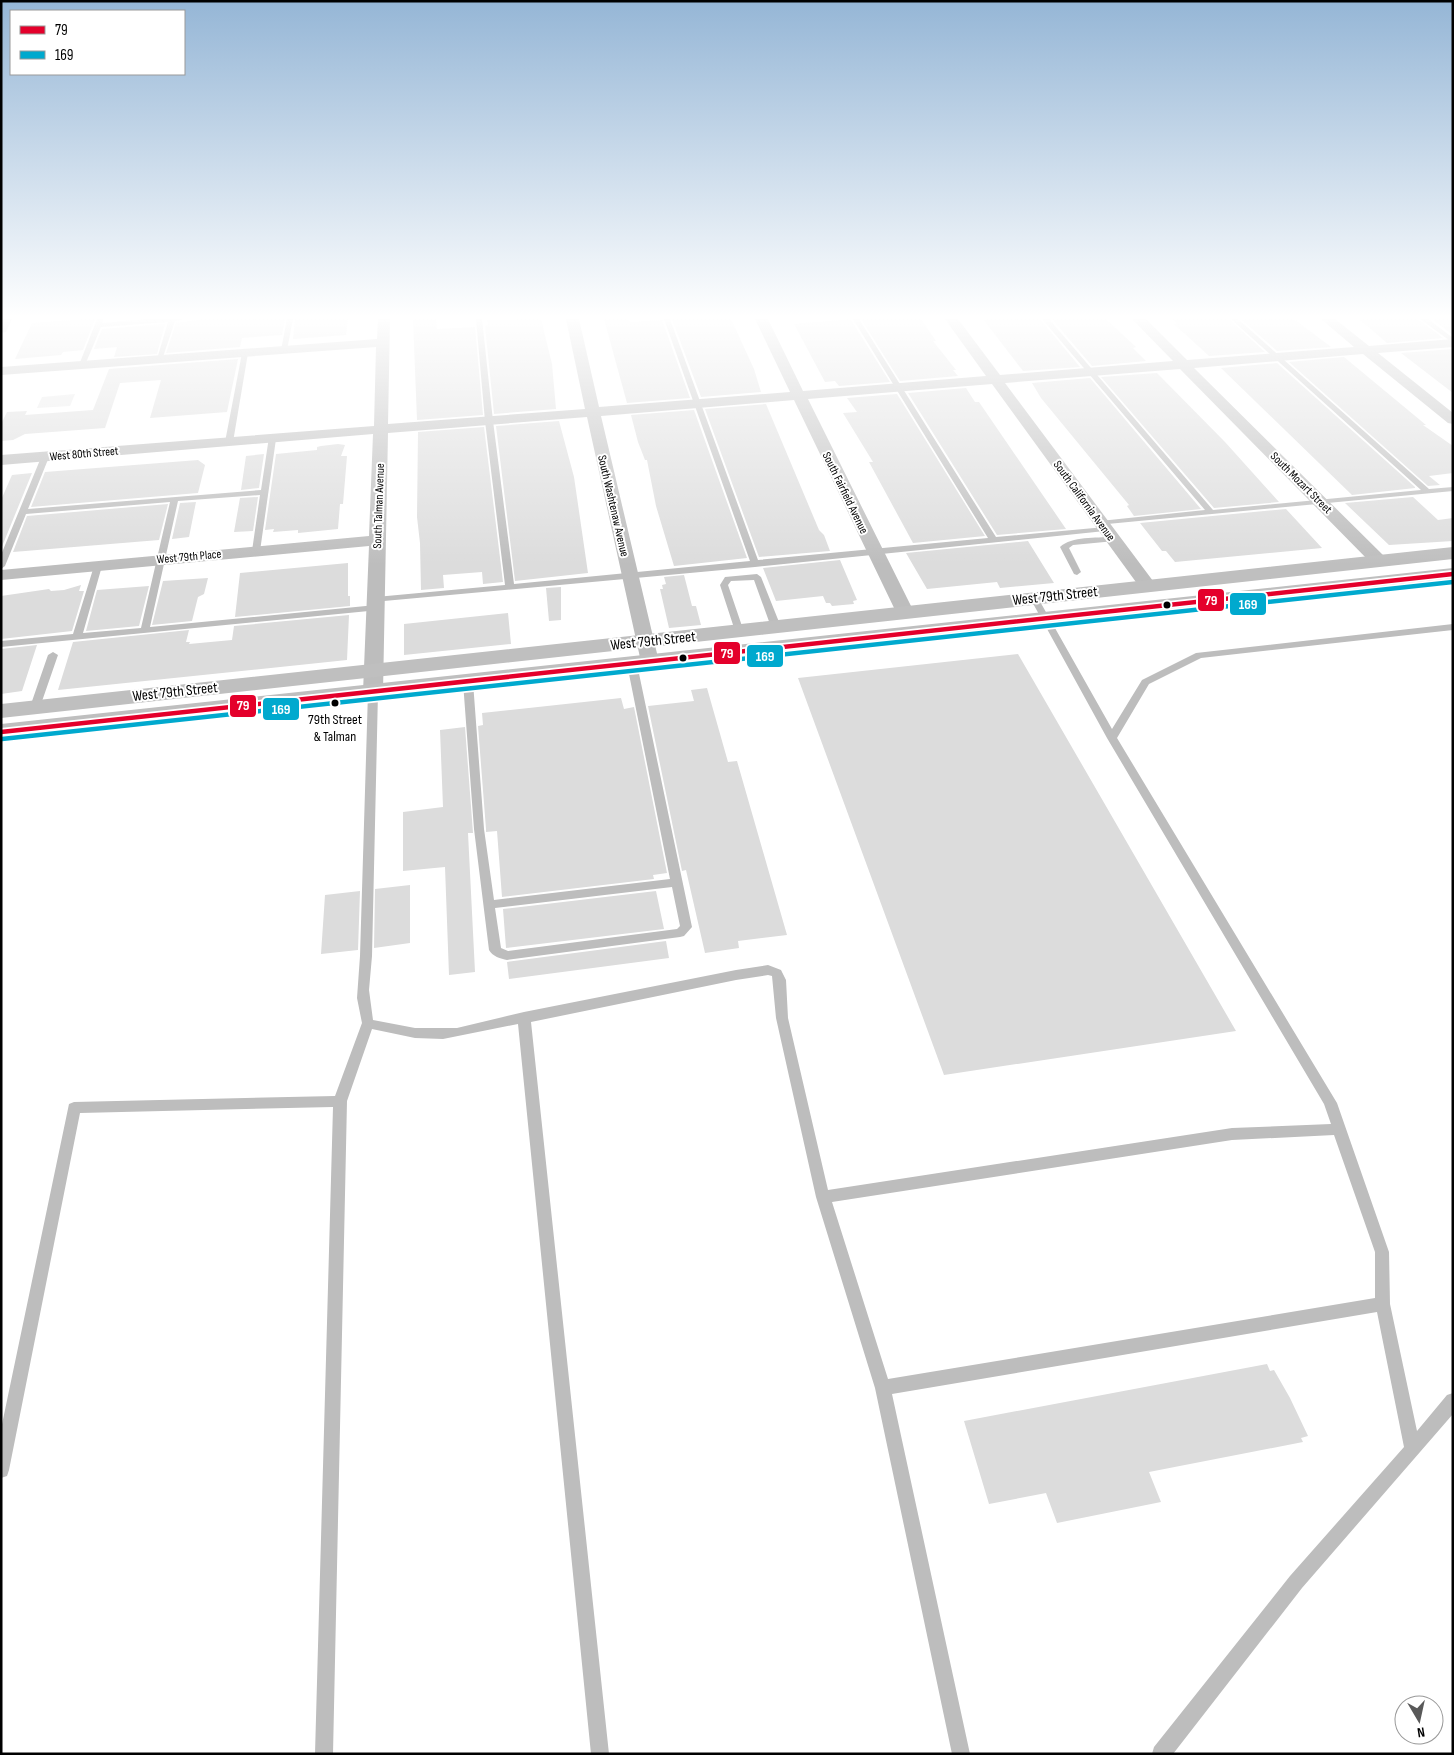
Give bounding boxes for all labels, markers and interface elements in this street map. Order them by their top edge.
legend [10,10,185,75]
text: 79 [55,21,68,40]
text: 169 [55,46,73,65]
street label: West 80th Street [49,443,119,464]
street label: South Mozart Street [1267,449,1335,517]
street label: South Fairfield Avenue [819,450,871,537]
street label: South Washtenaw Avenue [594,454,632,558]
street label: South California Avenue [1050,458,1118,544]
street label: South Talman Avenue [370,463,388,549]
street label: West 79th Place [156,547,222,567]
street label: West 79th Street [1011,582,1099,610]
line badge: 79 [1197,588,1225,612]
text: 79 [1205,592,1218,609]
line badge: 169 [1229,592,1267,616]
text: 169 [1239,596,1258,613]
unlabelled marker [1162,600,1172,610]
street label: West 79th Street [609,627,697,655]
line badge: 79 [713,641,741,665]
line badge: 169 [746,644,784,668]
text: 79 [721,645,734,662]
text: 169 [756,648,775,665]
unlabelled marker [678,653,688,663]
street label: West 79th Street [131,678,219,706]
line badge: 79 [229,694,257,718]
text: 79 [237,697,250,714]
line badge: 169 [262,697,300,721]
marker: 79th Street & Talman [330,698,340,708]
text: 169 [272,701,291,718]
place label: 79th Street & Talman [308,711,362,745]
north arrow [1394,1695,1444,1745]
text: N [1416,1723,1426,1741]

